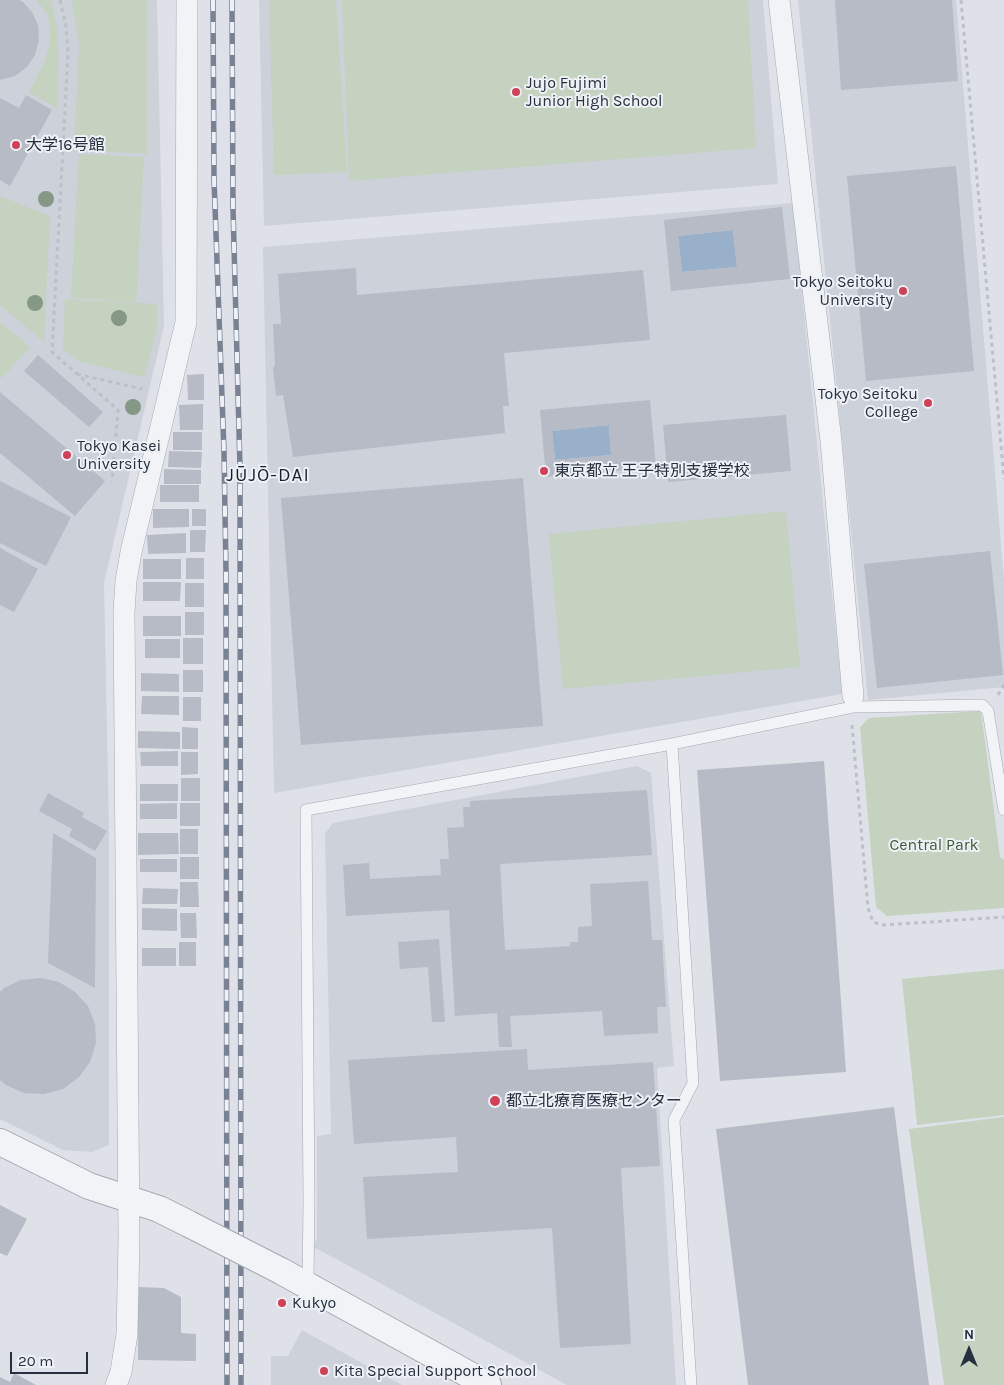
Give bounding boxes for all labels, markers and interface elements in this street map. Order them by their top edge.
place label: Jujo Fujimi Junior High School [526,73,662,111]
marker: Jujo Fujimi Junior High School [510,86,522,98]
place label: 大学16号館 [26,135,104,155]
marker: 大学16号館 [10,139,22,151]
place label: Tokyo Seitoku University [793,272,893,310]
marker: Tokyo Seitoku University [897,285,909,297]
place label: Tokyo Seitoku College [818,384,918,422]
marker: Tokyo Seitoku College [922,397,934,409]
place label: Tokyo Kasei University [77,436,161,474]
marker: Tokyo Kasei University [61,449,73,461]
place label: 東京都立 王子特別支援学校 [554,461,750,481]
district label: JŪJŌ-DAI [225,465,311,487]
marker: 東京都立 王子特別支援学校 [538,465,550,477]
park label: Central Park [889,835,979,855]
place label: 都立北療育医療センター [506,1091,682,1111]
marker: 都立北療育医療センター [488,1094,502,1108]
place label: Kukyo [292,1293,336,1313]
marker: Kukyo [276,1297,288,1309]
north arrow [944,1325,994,1375]
text: N [964,1326,974,1343]
scale bar [12,1342,90,1374]
text: 20 m [18,1352,53,1370]
place label: Kita Special Support School [334,1361,536,1381]
marker: Kita Special Support School [318,1365,330,1377]

